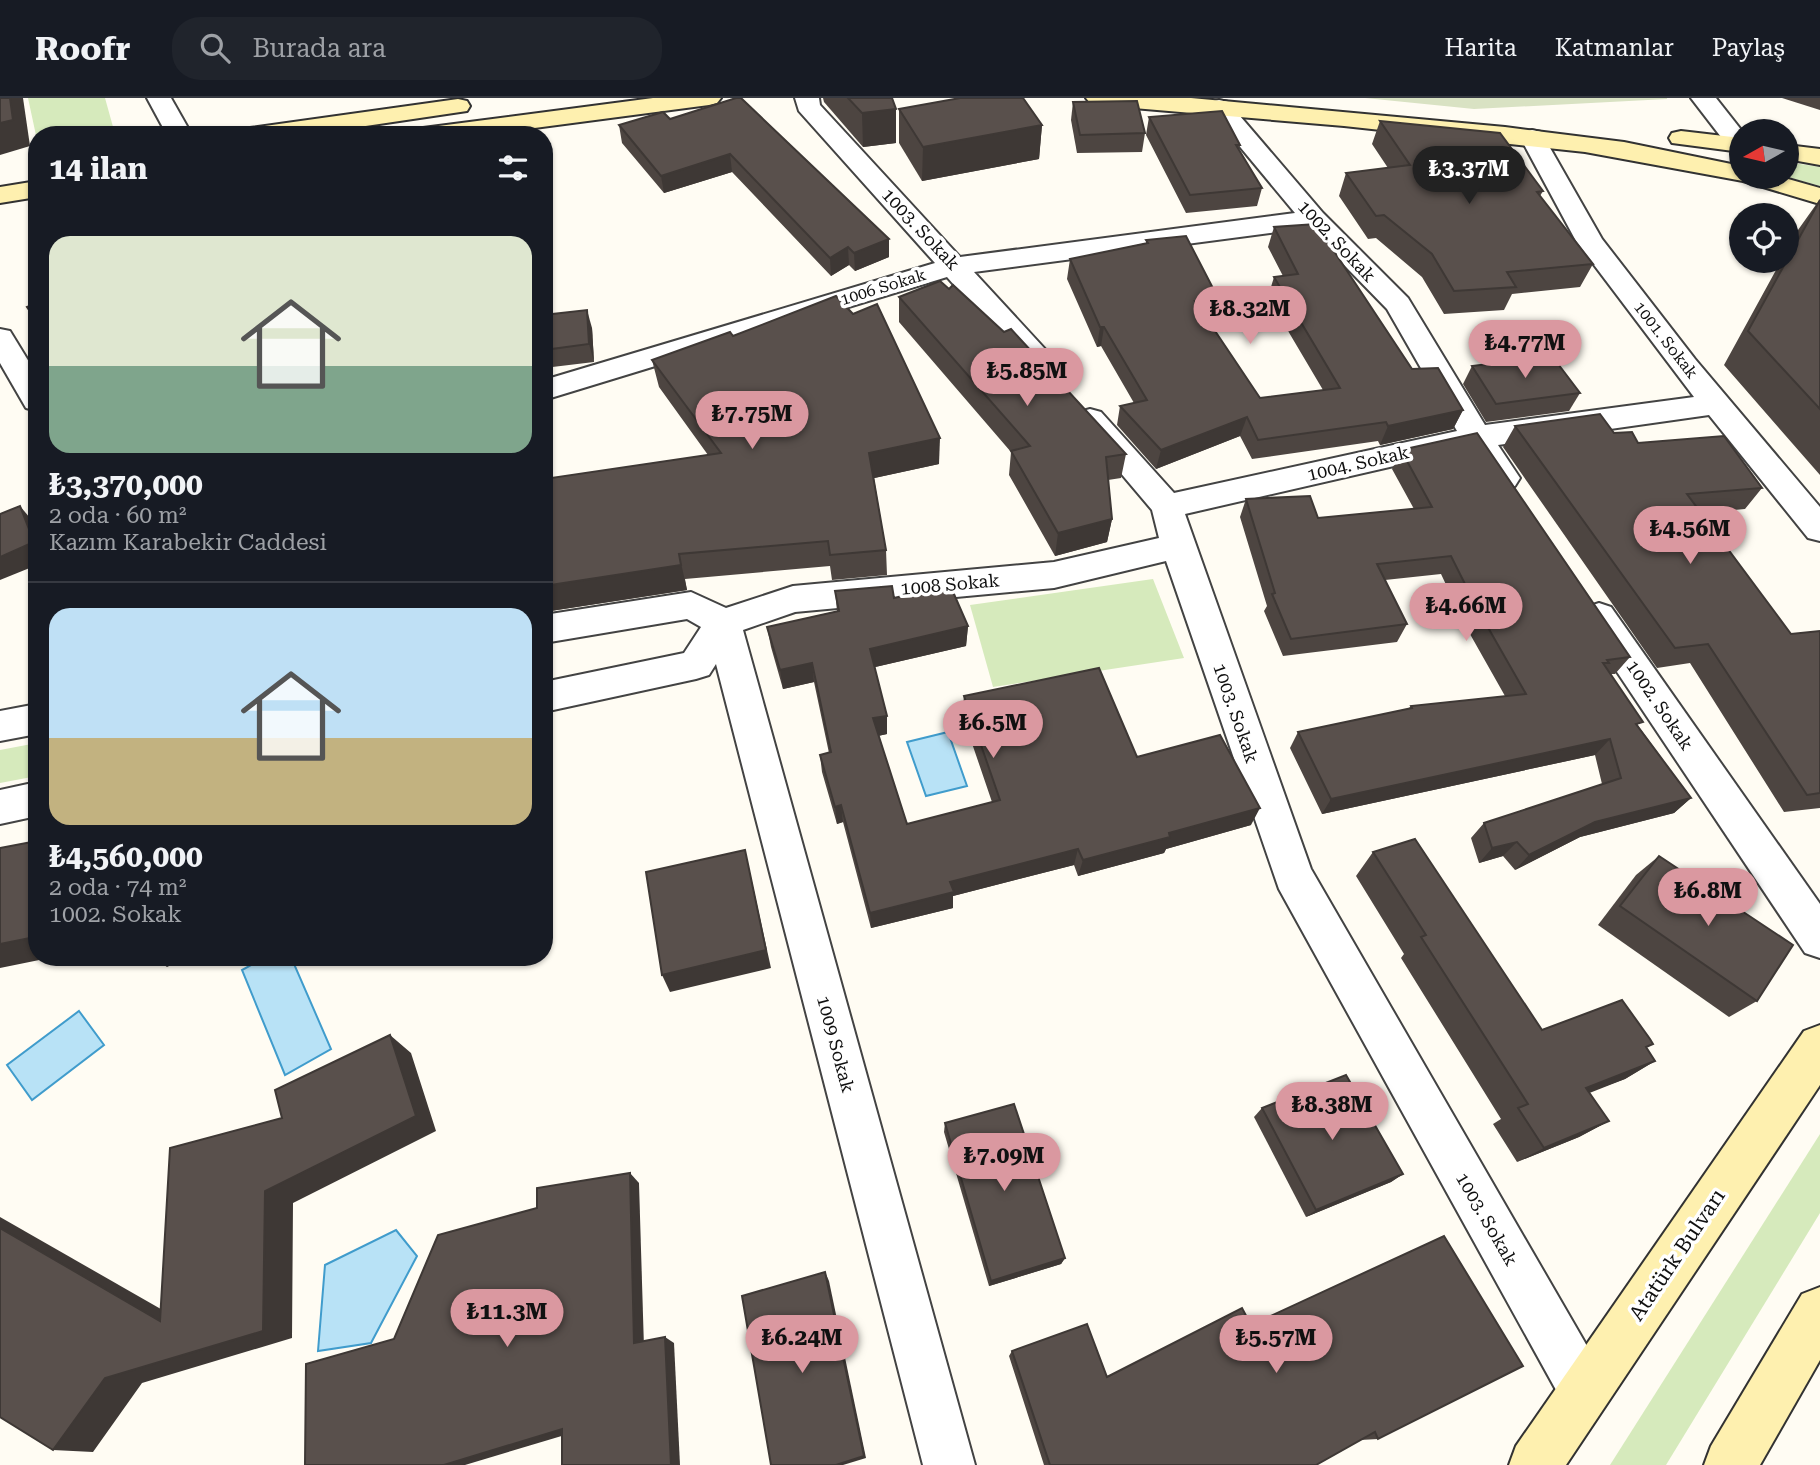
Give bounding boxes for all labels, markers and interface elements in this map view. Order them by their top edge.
search box [172,17,662,80]
text: Roofr [35,29,130,68]
icon: search [196,29,234,67]
text: Burada ara [252,33,386,63]
text: Harita [1445,34,1517,62]
text: Katmanlar [1555,34,1674,62]
text: Paylaş [1712,34,1785,62]
north arrow [1729,119,1799,189]
map controls [1729,119,1799,273]
pin: ₺3.37M [1412,146,1526,206]
icon: filters [494,149,532,187]
text: 14 ilan [49,151,148,186]
text: ₺3.37M [1429,155,1509,182]
street label: 1003. Sokak [878,184,964,274]
street label: 1002. Sokak [1294,196,1380,286]
button: locate [1729,203,1799,273]
street label: 1006 Sokak [838,265,928,309]
icon: home [228,281,354,407]
pin: ₺8.32M [1193,286,1307,346]
text: ₺8.32M [1210,295,1290,322]
street label: 1001. Sokak [1630,298,1702,382]
pin: ₺4.77M [1468,320,1582,380]
text: ₺4.77M [1485,329,1565,356]
pin: ₺5.85M [970,348,1084,408]
text: ₺5.85M [987,357,1067,384]
pin: ₺7.75M [695,392,809,451]
text: ₺7.75M [712,400,792,427]
street label: 1004. Sokak [1305,441,1411,485]
text: ₺3,370,000 [49,467,203,502]
text: 2 oda · 60 m² [49,502,187,529]
pin: ₺4.56M [1633,506,1747,566]
text: ₺4.56M [1650,515,1730,542]
text: Kazım Karabekir Caddesi [49,529,327,556]
street label: 1008 Sokak [900,569,1000,599]
pin: ₺4.66M [1409,584,1523,643]
text: ₺4.66M [1426,592,1506,619]
icon: home [228,653,354,779]
street label: 1002. Sokak [1622,656,1698,754]
street label: 1003. Sokak [1209,660,1263,766]
pin: ₺6.5M [944,700,1042,760]
text: ₺6.5M [959,709,1027,736]
text: ₺4,560,000 [49,839,203,874]
pin: ₺6.8M [1659,868,1757,928]
text: 2 oda · 74 m² [49,874,187,901]
text: ₺6.8M [1674,877,1742,904]
text: 1002. Sokak [49,901,182,928]
street label: 1009 Sokak [813,993,859,1095]
pin: ₺8.38M [1275,1082,1389,1142]
text: ₺8.38M [1292,1091,1372,1118]
pin: ₺7.09M [947,1134,1061,1193]
text: ₺7.09M [964,1142,1044,1169]
street label: 1003. Sokak [1452,1169,1522,1269]
street label: Atatürk Bulvarı [1624,1184,1730,1325]
pin: ₺11.3M [450,1290,564,1349]
text: ₺11.3M [467,1298,547,1325]
pin: ₺6.24M [745,1316,859,1375]
pin: ₺5.57M [1219,1316,1333,1375]
text: ₺6.24M [762,1324,842,1351]
text: ₺5.57M [1236,1324,1316,1351]

